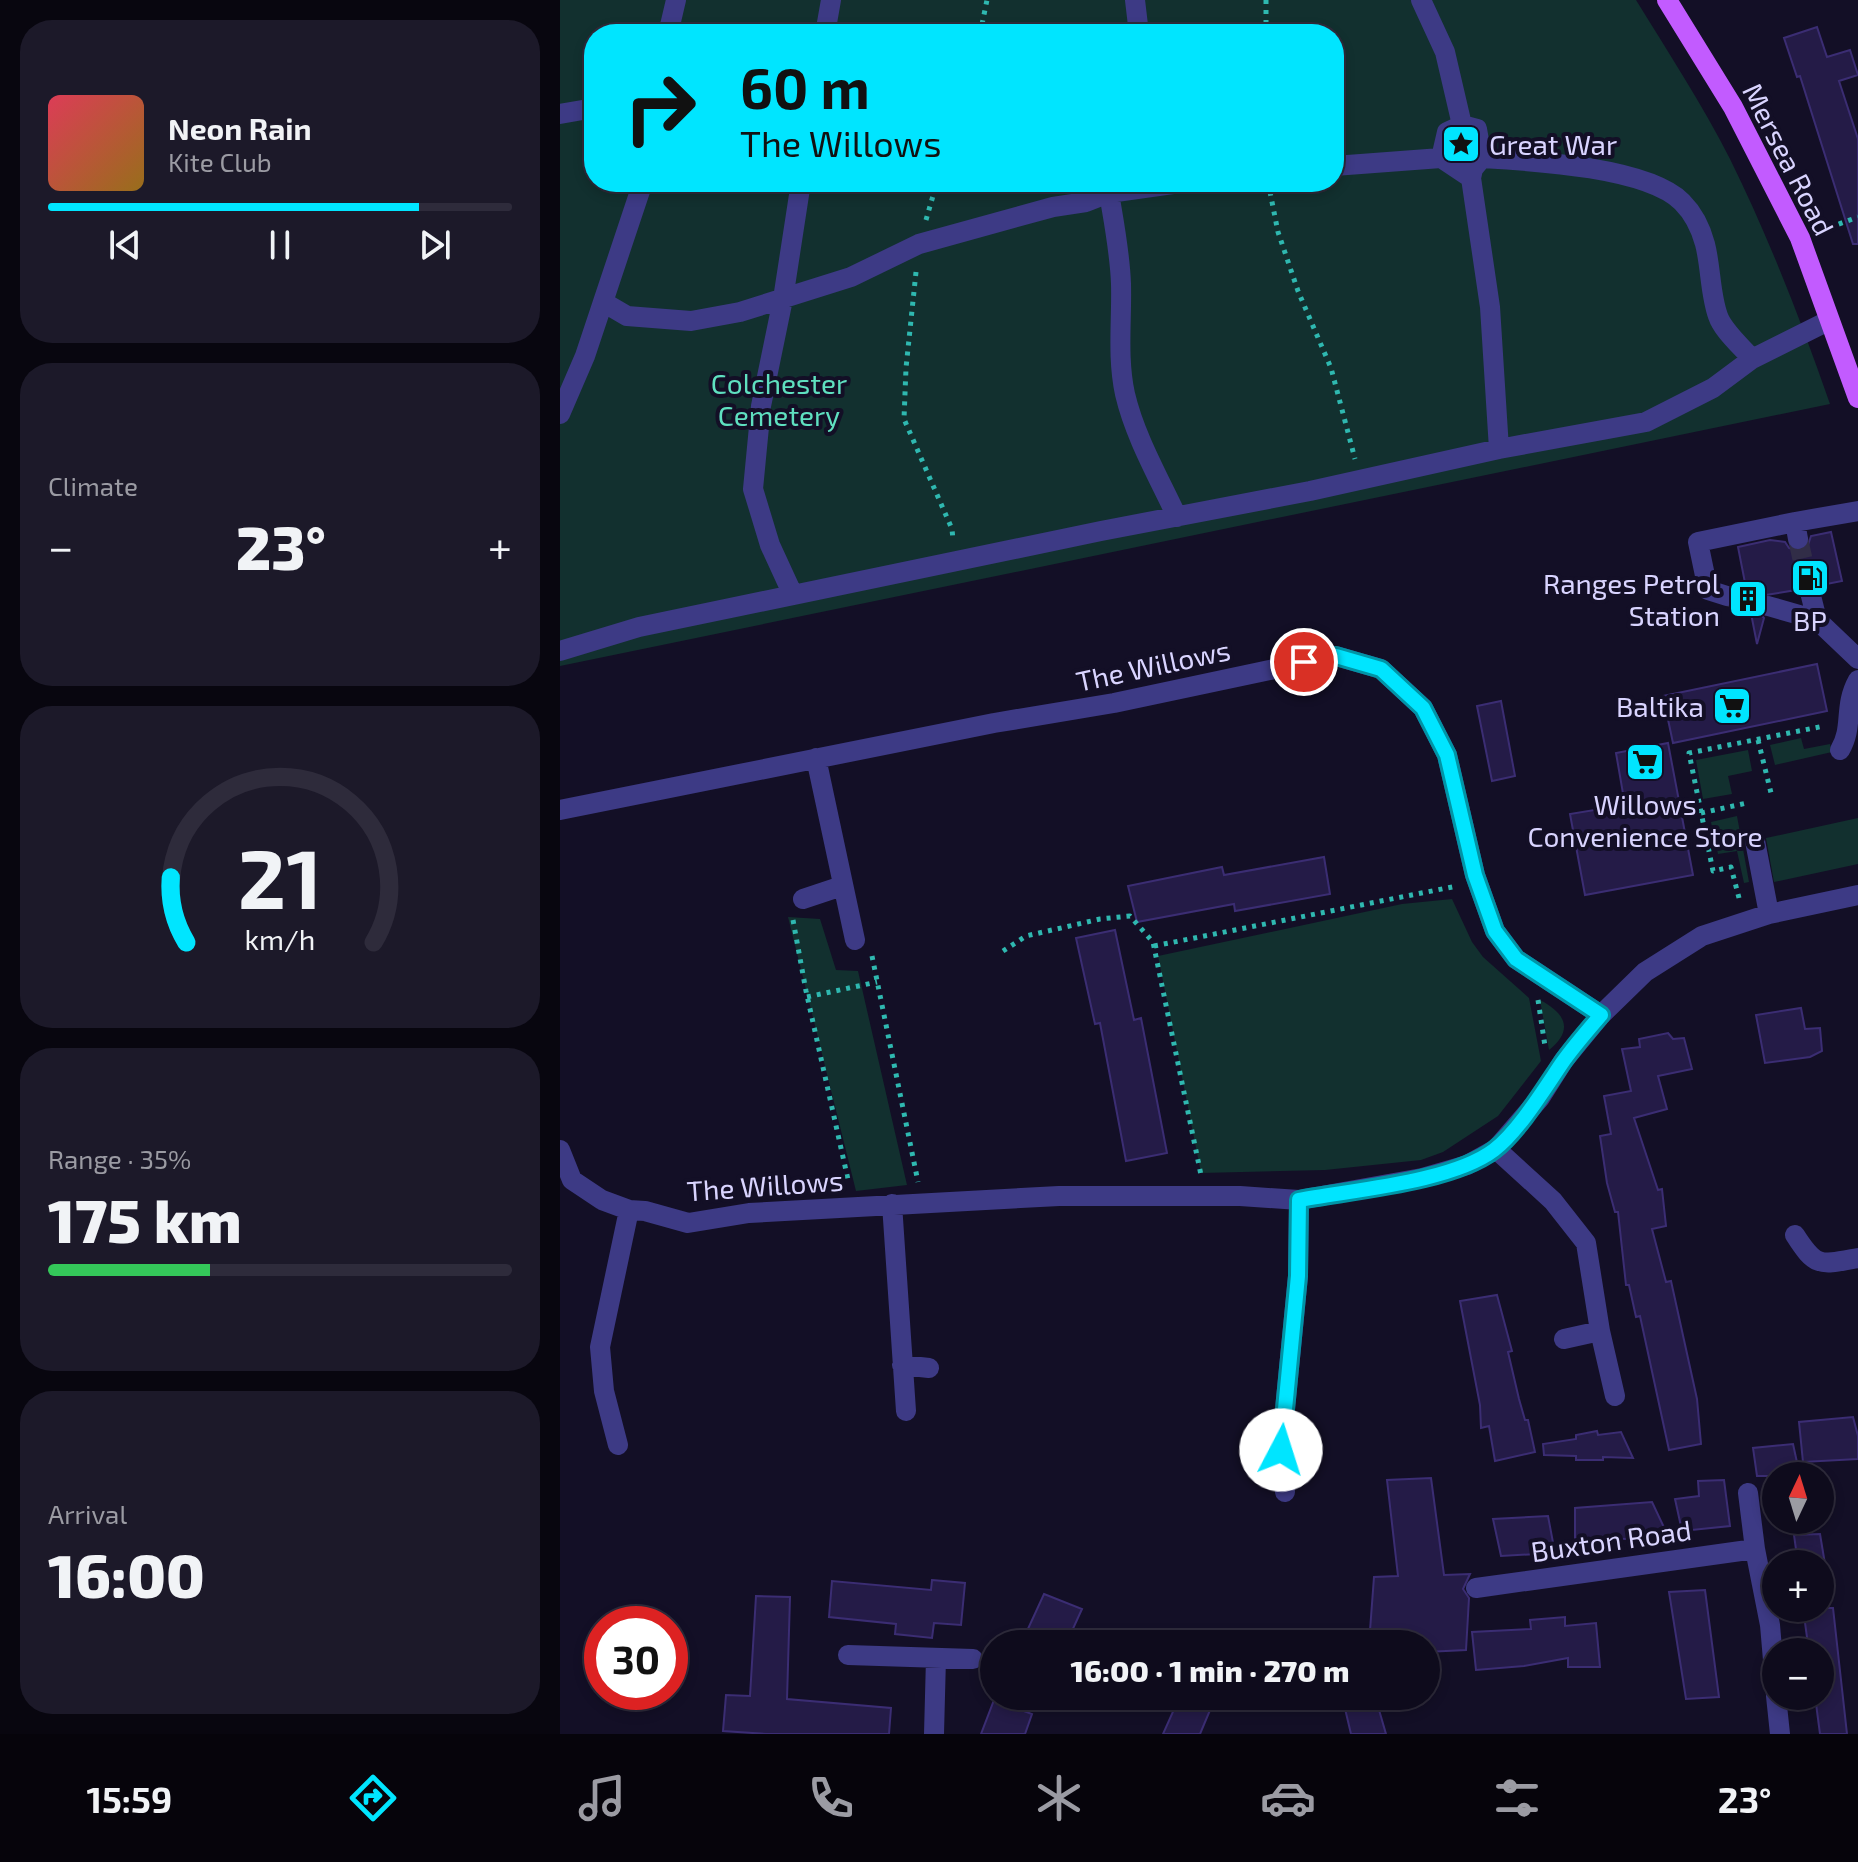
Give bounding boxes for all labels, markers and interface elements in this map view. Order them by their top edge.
text: 60 m [740,53,870,120]
icon: right [608,56,712,160]
street label: Mersea Road [1736,77,1842,241]
text: Neon Rain [168,110,312,146]
text: The Willows [740,121,941,164]
place icon: Great War [1440,123,1482,165]
place label: Great War [1489,127,1617,161]
text: Kite Club [168,146,272,177]
icon: previous [103,223,147,267]
icon: pause [258,223,302,267]
icon: next [413,223,457,267]
park label: Colchester Cemetery [711,366,847,432]
text: Climate [48,470,138,501]
text: 23° [236,510,326,582]
text: − [48,519,74,572]
text: + [488,519,512,572]
fuel station icon: BP [1789,557,1831,599]
place label: Ranges Petrol Station [1543,566,1721,632]
building icon: Ranges Petrol Station [1727,578,1769,620]
place label: BP [1793,603,1827,637]
pin [1270,628,1338,696]
street label: The Willows [1073,632,1233,698]
icon: arrive [1282,640,1326,684]
supermarket icon: Baltika [1711,685,1753,727]
place label: Baltika [1616,689,1704,723]
supermarket icon: Willows Convenience Store [1624,741,1666,783]
place label: Willows Convenience Store [1527,787,1763,853]
text: 21 [238,826,322,926]
text: km/h [245,921,315,956]
text: Range · 35% [48,1143,191,1174]
street label: The Willows [686,1163,844,1207]
text: 175 km [48,1183,242,1255]
position arrow [1239,1408,1323,1492]
north arrow [1762,1462,1834,1534]
map controls [1762,1462,1834,1710]
text: Arrival [48,1498,127,1529]
street label: Buxton Road [1529,1512,1693,1568]
text: 16:00 [48,1538,205,1610]
button: + [1762,1550,1834,1622]
speed limit sign: 30 [584,1606,688,1710]
button: − [1762,1638,1834,1710]
text: 16:00 · 1 min · 270 m [1071,1652,1349,1688]
icon: directions [345,1770,401,1826]
icon: music [574,1770,630,1826]
icon: phone [803,1770,859,1826]
icon: climate [1031,1770,1087,1826]
icon: car [1260,1770,1316,1826]
icon: filters [1489,1770,1545,1826]
text: 15:59 [86,1777,172,1820]
text: 23° [1718,1777,1771,1820]

